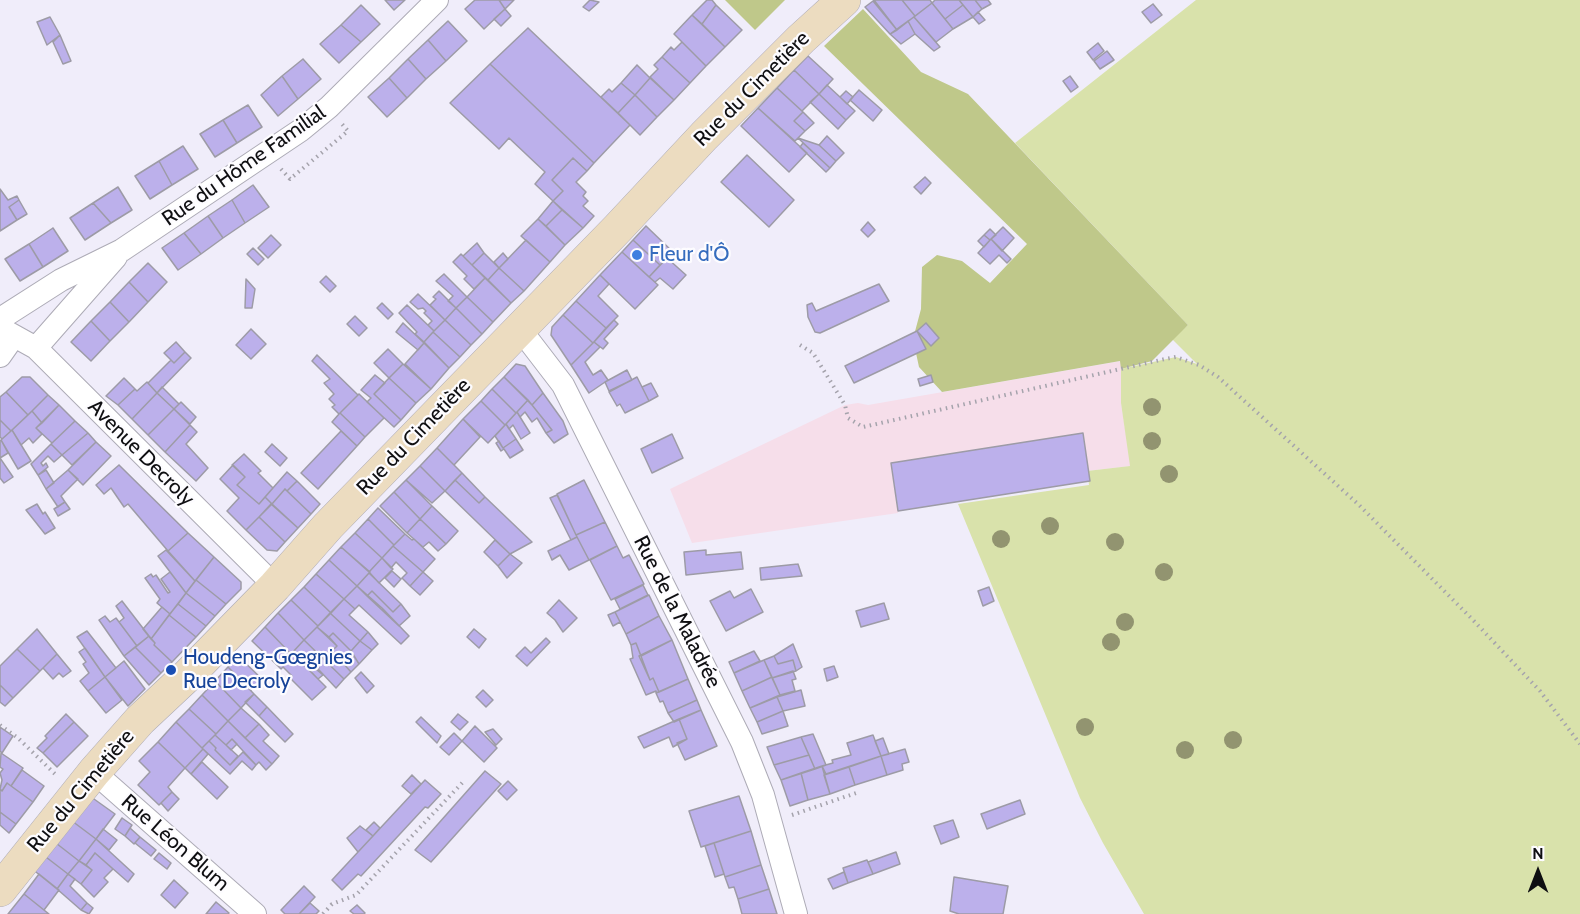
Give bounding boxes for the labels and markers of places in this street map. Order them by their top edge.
place label: Fleur d'Ô [649,242,729,268]
marker: Fleur d'Ô [630,248,644,262]
place label: Houdeng-Gœgnies Rue Decroly [183,645,353,695]
marker: Houdeng-Gœgnies Rue Decroly [164,663,178,677]

